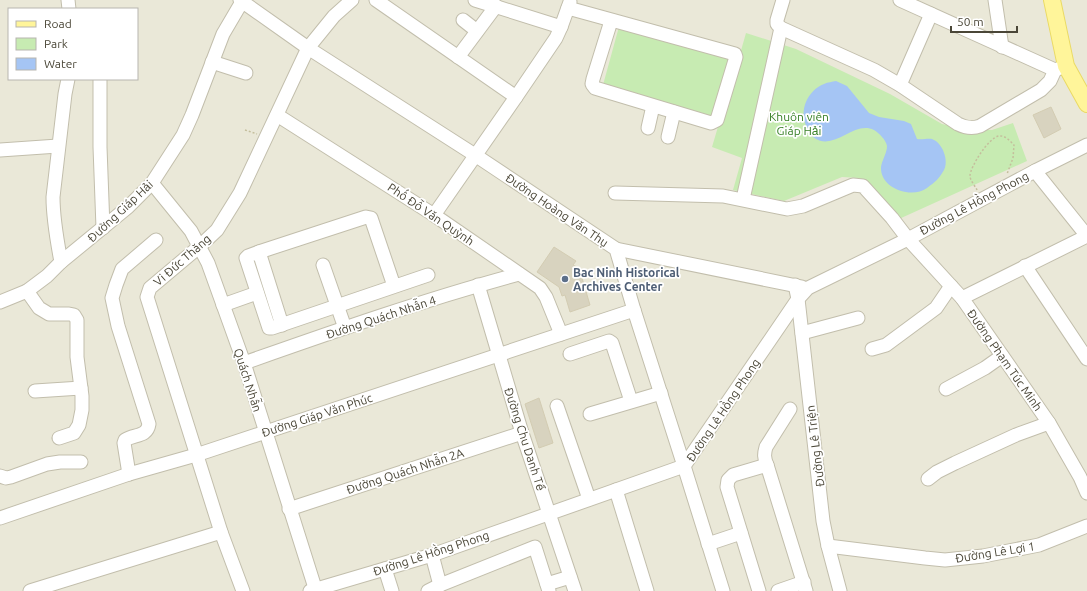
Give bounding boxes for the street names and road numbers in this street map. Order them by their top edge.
street label: Đường Lê Hồng Phong [917,168,1031,237]
street label: Đường Hoàng Văn Thụ [503,171,611,250]
street label: Đường Giáp Hải [85,178,155,244]
street label: Phố Đỗ Văn Quỳnh [385,180,477,248]
street label: Vi Đức Thăng [151,232,213,288]
street label: Đường Quách Nhẫn 4 [324,293,438,341]
street label: Đường Phạm Túc Minh [964,307,1045,414]
street label: Quách Nhẫn [232,347,264,413]
street label: Đường Lê Hồng Phong [683,355,762,464]
street label: Đường Chu Danh Tể [502,386,548,492]
street label: Đường Giáp Văn Phúc [260,391,374,439]
street label: Đường Lê Triện [804,404,827,487]
street label: Đường Quách Nhẫn 2A [345,446,465,496]
street label: Đường Lê Hồng Phong [371,527,491,578]
street label: Đường Lê Lợi 1 [954,539,1036,566]

